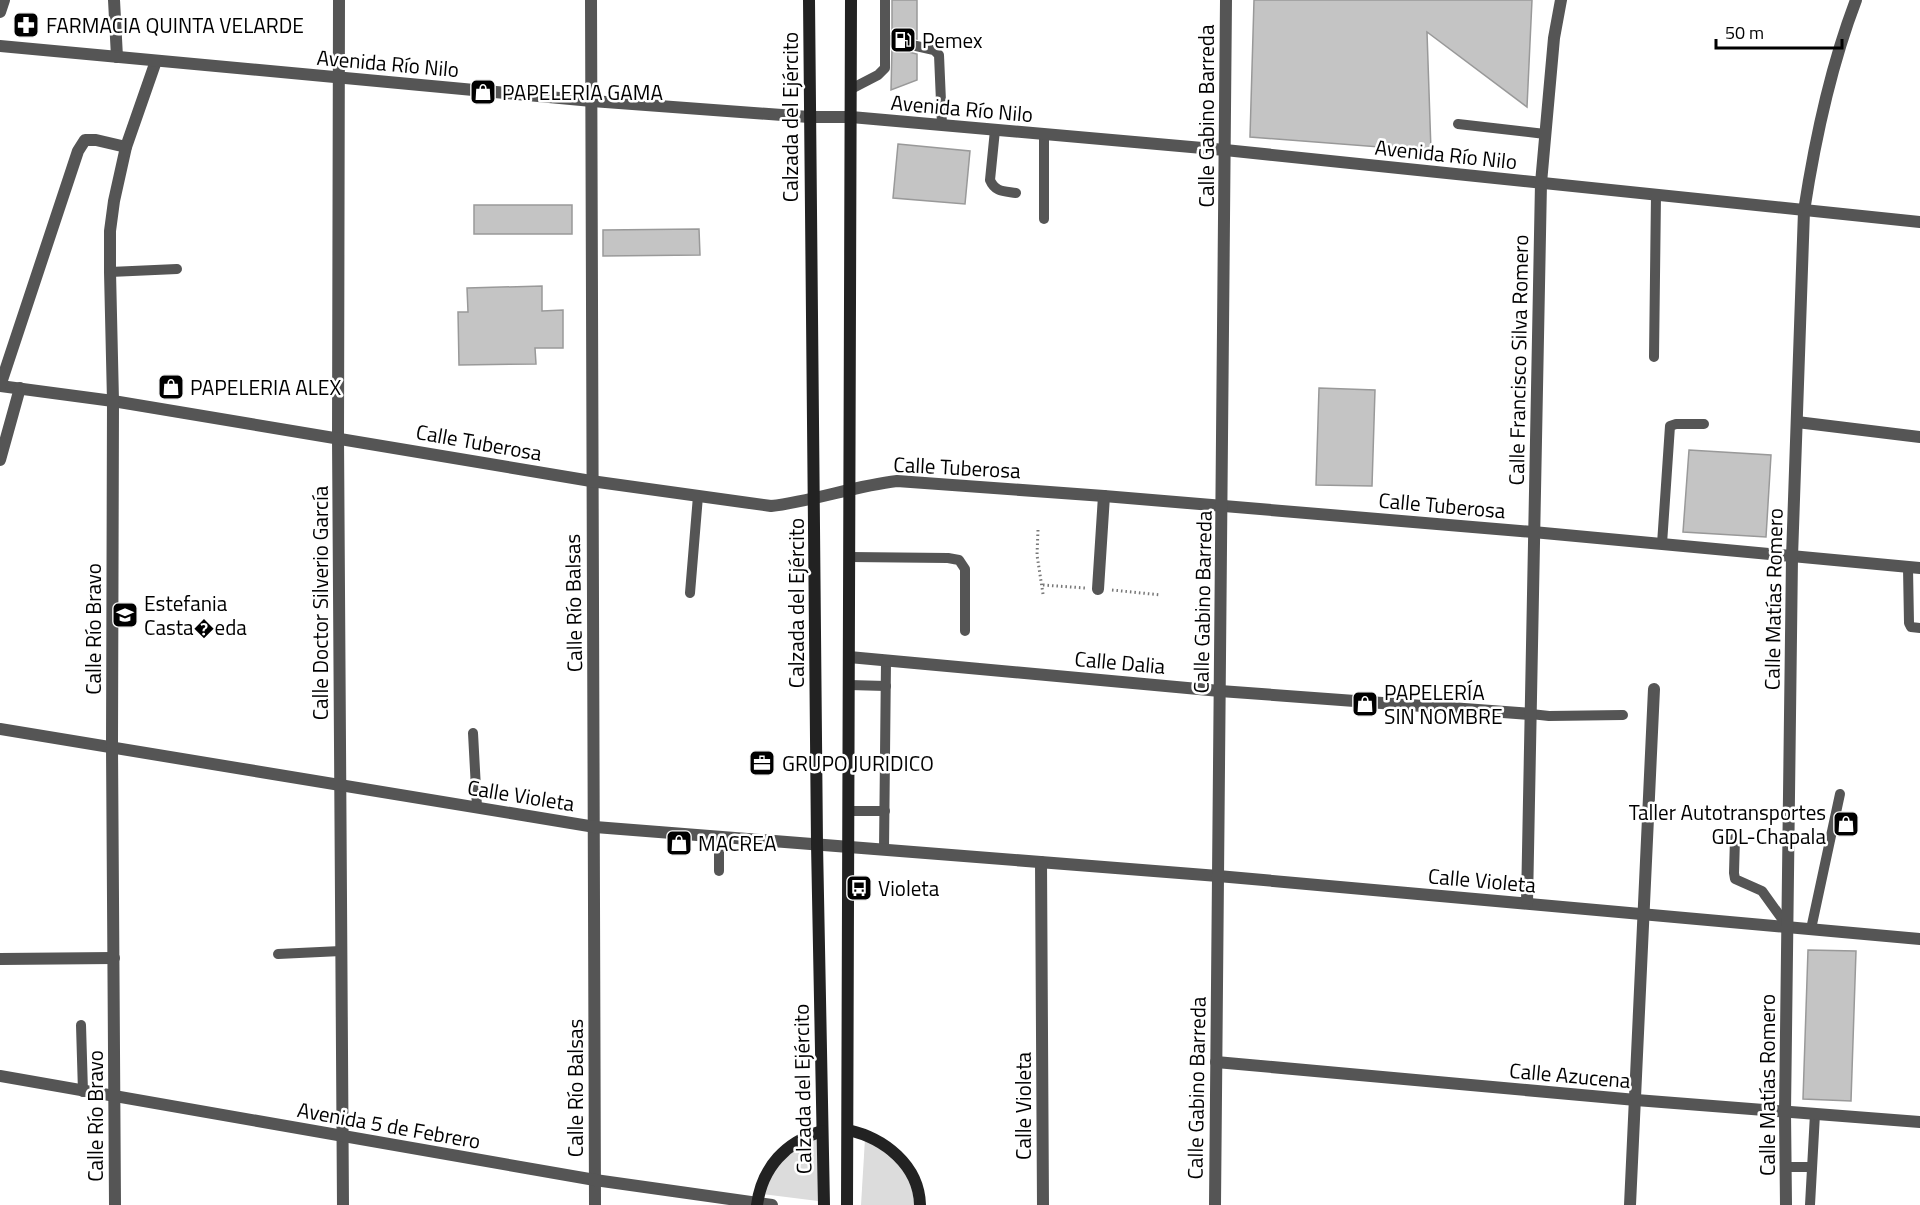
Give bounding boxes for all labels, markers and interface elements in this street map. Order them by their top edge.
place label: FARMACIA QUINTA VELARDE [46,9,304,41]
pharmacy icon: FARMACIA QUINTA VELARDE [11,10,41,40]
scale bar [1716,12,1842,50]
text: 50 m [1725,19,1764,46]
place label: Pemex [922,24,983,56]
street label: Calle Gabino Barreda [1190,24,1222,207]
fuel station icon: Pemex [888,25,918,55]
street label: Calzada del Ejército [774,32,806,202]
street label: Avenida Río Nilo [315,41,461,85]
place label: PAPELERIA GAMA [502,76,663,108]
shop icon: PAPELERIA GAMA [468,77,498,107]
street label: Avenida Río Nilo [889,86,1035,130]
street label: Avenida Río Nilo [1373,131,1519,177]
street label: Calle Francisco Silva Romero [1500,234,1536,486]
place label: PAPELERIA ALEX [190,371,341,403]
shop icon: PAPELERIA ALEX [156,372,186,402]
street label: Calle Tuberosa [414,415,545,469]
street label: Calle Tuberosa [893,448,1022,486]
street label: Calle Tuberosa [1377,484,1507,527]
street label: Calle Doctor Silverio García [304,485,336,720]
street label: Calle Matías Romero [1755,508,1791,690]
street label: Calle Gabino Barreda [1184,510,1220,694]
street label: Calzada del Ejército [780,518,812,688]
street label: Calle Río Balsas [556,533,590,673]
street label: Calle Río Bravo [77,563,109,695]
place label: Estefania Casta�eda [144,587,247,643]
school or university icon: Estefania Casta�eda [110,600,140,630]
street label: Calle Dalia [1073,642,1167,682]
place label: PAPELERÍA SIN NOMBRE [1384,676,1503,732]
shop icon: PAPELERÍA SIN NOMBRE [1350,689,1380,719]
place label: GRUPO JURIDICO [782,747,934,779]
office icon: GRUPO JURIDICO [747,748,777,778]
street label: Calle Violeta [465,771,577,819]
place label: Taller Autotransportes GDL-Chapala [1629,796,1826,852]
shop icon: Taller Autotransportes GDL-Chapala [1831,809,1861,839]
place label: MACREA [698,827,777,859]
shop icon: MACREA [664,828,694,858]
street label: Calle Violeta [1427,859,1538,901]
place label: Violeta [878,872,940,904]
bus stop icon: Violeta [844,873,874,903]
street label: Calle Matías Romero [1751,994,1783,1176]
street label: Calle Gabino Barreda [1178,996,1214,1180]
street label: Calzada del Ejército [785,1004,819,1174]
street label: Calle Río Balsas [559,1019,591,1157]
street label: Calle Río Bravo [79,1050,111,1182]
street label: Calle Violeta [1007,1051,1039,1160]
street label: Calle Azucena [1508,1054,1632,1096]
street label: Avenida 5 de Febrero [295,1093,483,1157]

